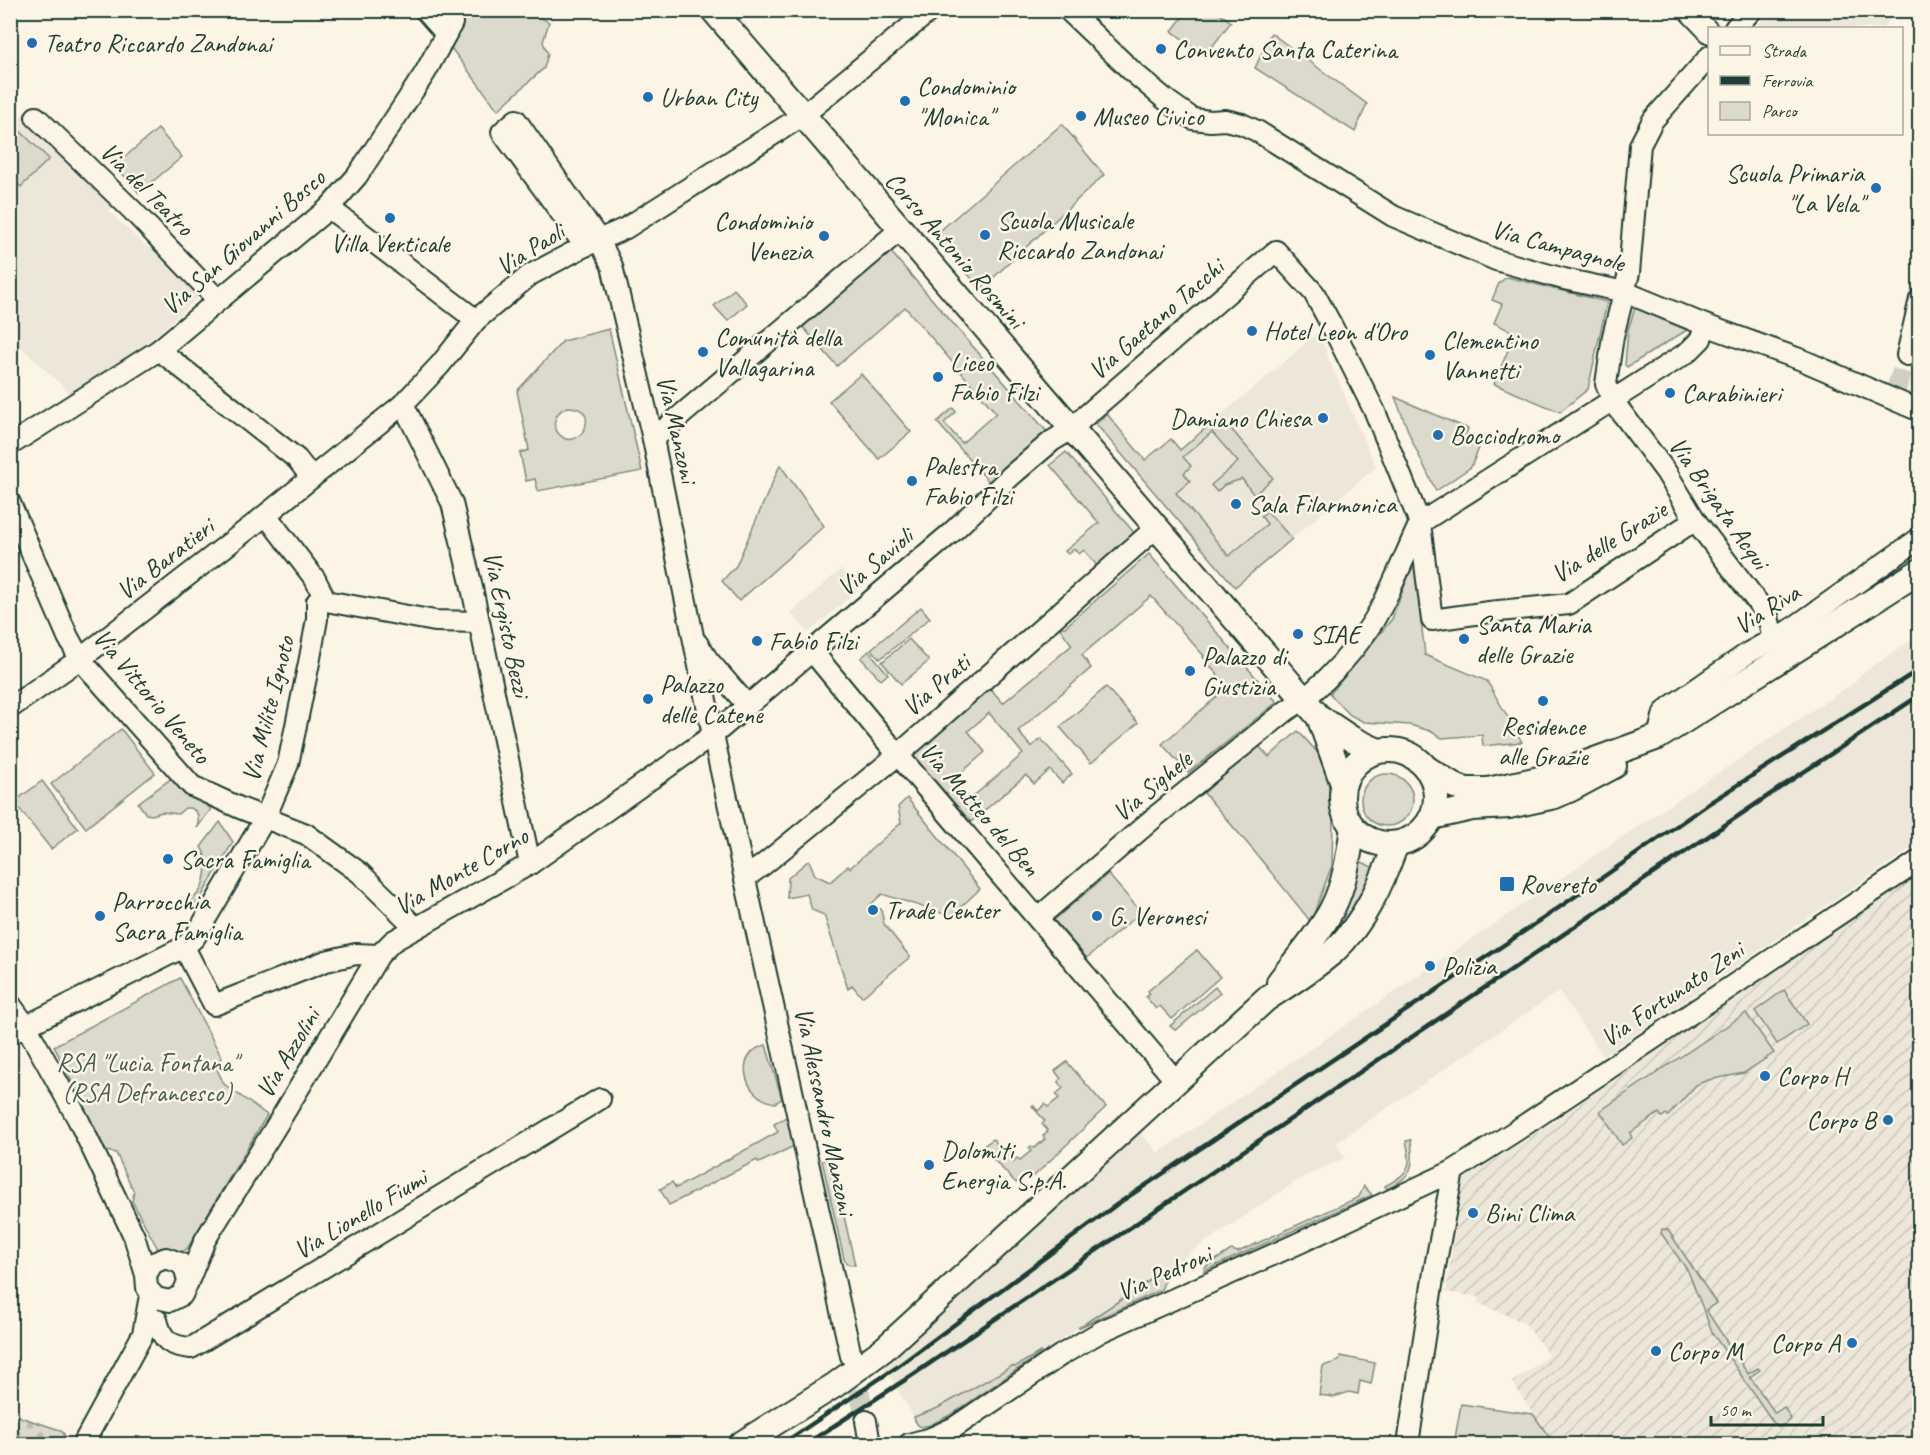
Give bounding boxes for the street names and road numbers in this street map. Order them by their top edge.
street label: Via del Teatro [93,135,202,244]
street label: Via San Giovanni Bosco [154,160,333,322]
street label: Corso Antonio Rosmini [878,165,1034,338]
street label: Via Campagnole [1488,212,1630,280]
street label: Via Paoli [490,214,573,283]
street label: Via Gaetano Tacchi [1081,249,1233,387]
street label: Via Manzoni [649,372,706,489]
street label: Via Brigata Acqui [1661,430,1779,578]
street label: Via delle Grazie [1545,492,1675,591]
street label: Via Baratieri [110,509,223,607]
street label: Via Savioli [830,518,922,603]
street label: Via Ergisto Bezzi [476,548,539,703]
street label: Via Riva [1728,575,1808,642]
street label: Via Vittorio Veneto [86,622,219,772]
street label: Via Milite Ignoto [234,631,302,785]
street label: Via Prati [895,644,979,724]
street label: Via Matteo del Ben [912,735,1048,883]
street label: Via Sighele [1105,742,1200,829]
street label: Via Monte Corno [388,818,535,923]
street label: Via Fortunato Zeni [1594,932,1753,1054]
street label: Via Azzolini [248,999,329,1104]
street label: Via Alessandro Manzoni [787,1004,864,1221]
street label: Via Lionello Fiumi [287,1160,435,1267]
street label: Via Pedroni [1112,1236,1219,1308]

